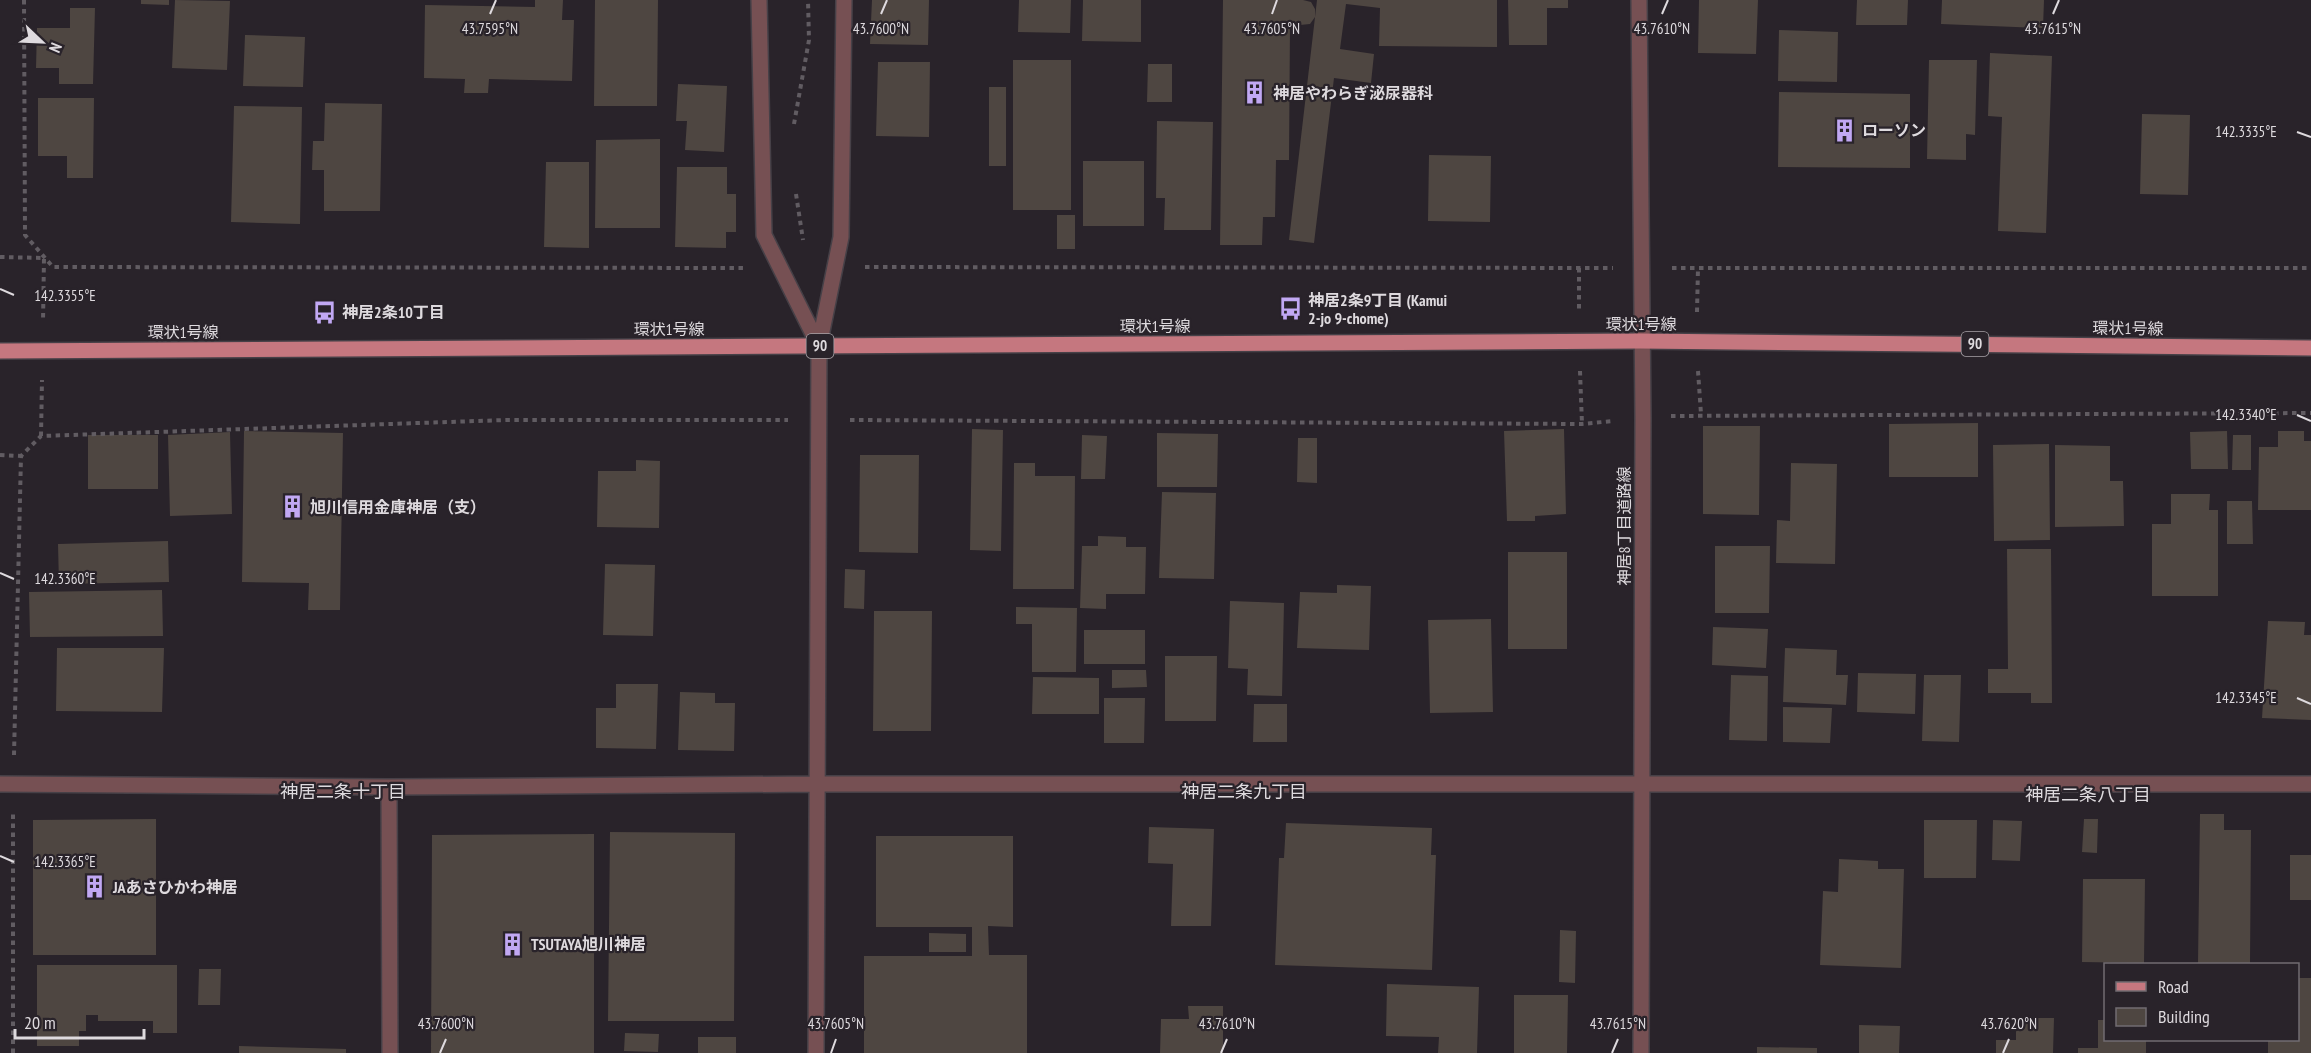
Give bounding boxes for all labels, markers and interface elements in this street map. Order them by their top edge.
north arrow [12,12,72,72]
text: 43.7595°N [462,19,518,38]
text: 43.7600°N [853,19,909,38]
text: 43.7605°N [1244,19,1300,38]
text: 43.7610°N [1634,19,1690,38]
text: 43.7615°N [2025,19,2081,38]
text: N [45,40,67,56]
building icon: 神居やわらぎ泌尿器科 [1242,80,1268,106]
place label: 神居やわらぎ泌尿器科 [1273,83,1433,103]
building icon: ローソン [1831,117,1857,143]
place label: ローソン [1862,120,1926,140]
text: 142.3335°E [2215,122,2277,141]
text: 142.3355°E [34,286,96,305]
place label: 神居2条9丁目 (Kamui 2-jo 9-chome) [1308,290,1447,328]
bus stop icon: 神居2条9丁目 (Kamui 2-jo 9-chome) [1277,296,1303,322]
bus stop icon: 神居2条10丁目 [311,299,337,325]
place label: 神居2条10丁目 [342,302,445,322]
street label: 環状1号線 [1605,314,1677,334]
street label: 環状1号線 [1119,316,1191,336]
street label: 環状1号線 [2092,317,2164,339]
street label: 環状1号線 [633,319,705,339]
street label: 環状1号線 [147,322,219,342]
road number: 90 [1962,332,1988,356]
road number: 90 [806,334,834,358]
text: 142.3340°E [2215,405,2277,424]
street label: 神居8丁目道路線 [1614,466,1634,586]
building icon: 旭川信用金庫神居（支） [279,494,305,520]
place label: 旭川信用金庫神居（支） [310,497,486,517]
text: 142.3360°E [34,569,96,588]
text: 142.3345°E [2215,688,2277,707]
district label: 神居二条十丁目 [280,780,406,803]
district label: 神居二条九丁目 [1181,780,1307,803]
district label: 神居二条八丁目 [2025,783,2151,806]
text: 142.3365°E [34,852,96,871]
building icon: JAあさひかわ神居 [82,874,108,900]
place label: JAあさひかわ神居 [112,877,238,897]
building icon: TSUTAYA旭川神居 [500,931,526,957]
place label: TSUTAYA旭川神居 [531,934,646,954]
legend [2104,963,2299,1041]
text: Road [2158,975,2189,998]
scale bar [15,1002,144,1040]
text: Building [2158,1005,2210,1028]
text: 20 m [24,1011,56,1034]
text: 43.7600°N [418,1014,474,1033]
text: 43.7605°N [808,1014,864,1033]
text: 43.7610°N [1199,1014,1255,1033]
text: 43.7615°N [1590,1014,1646,1033]
text: 43.7620°N [1981,1014,2037,1033]

